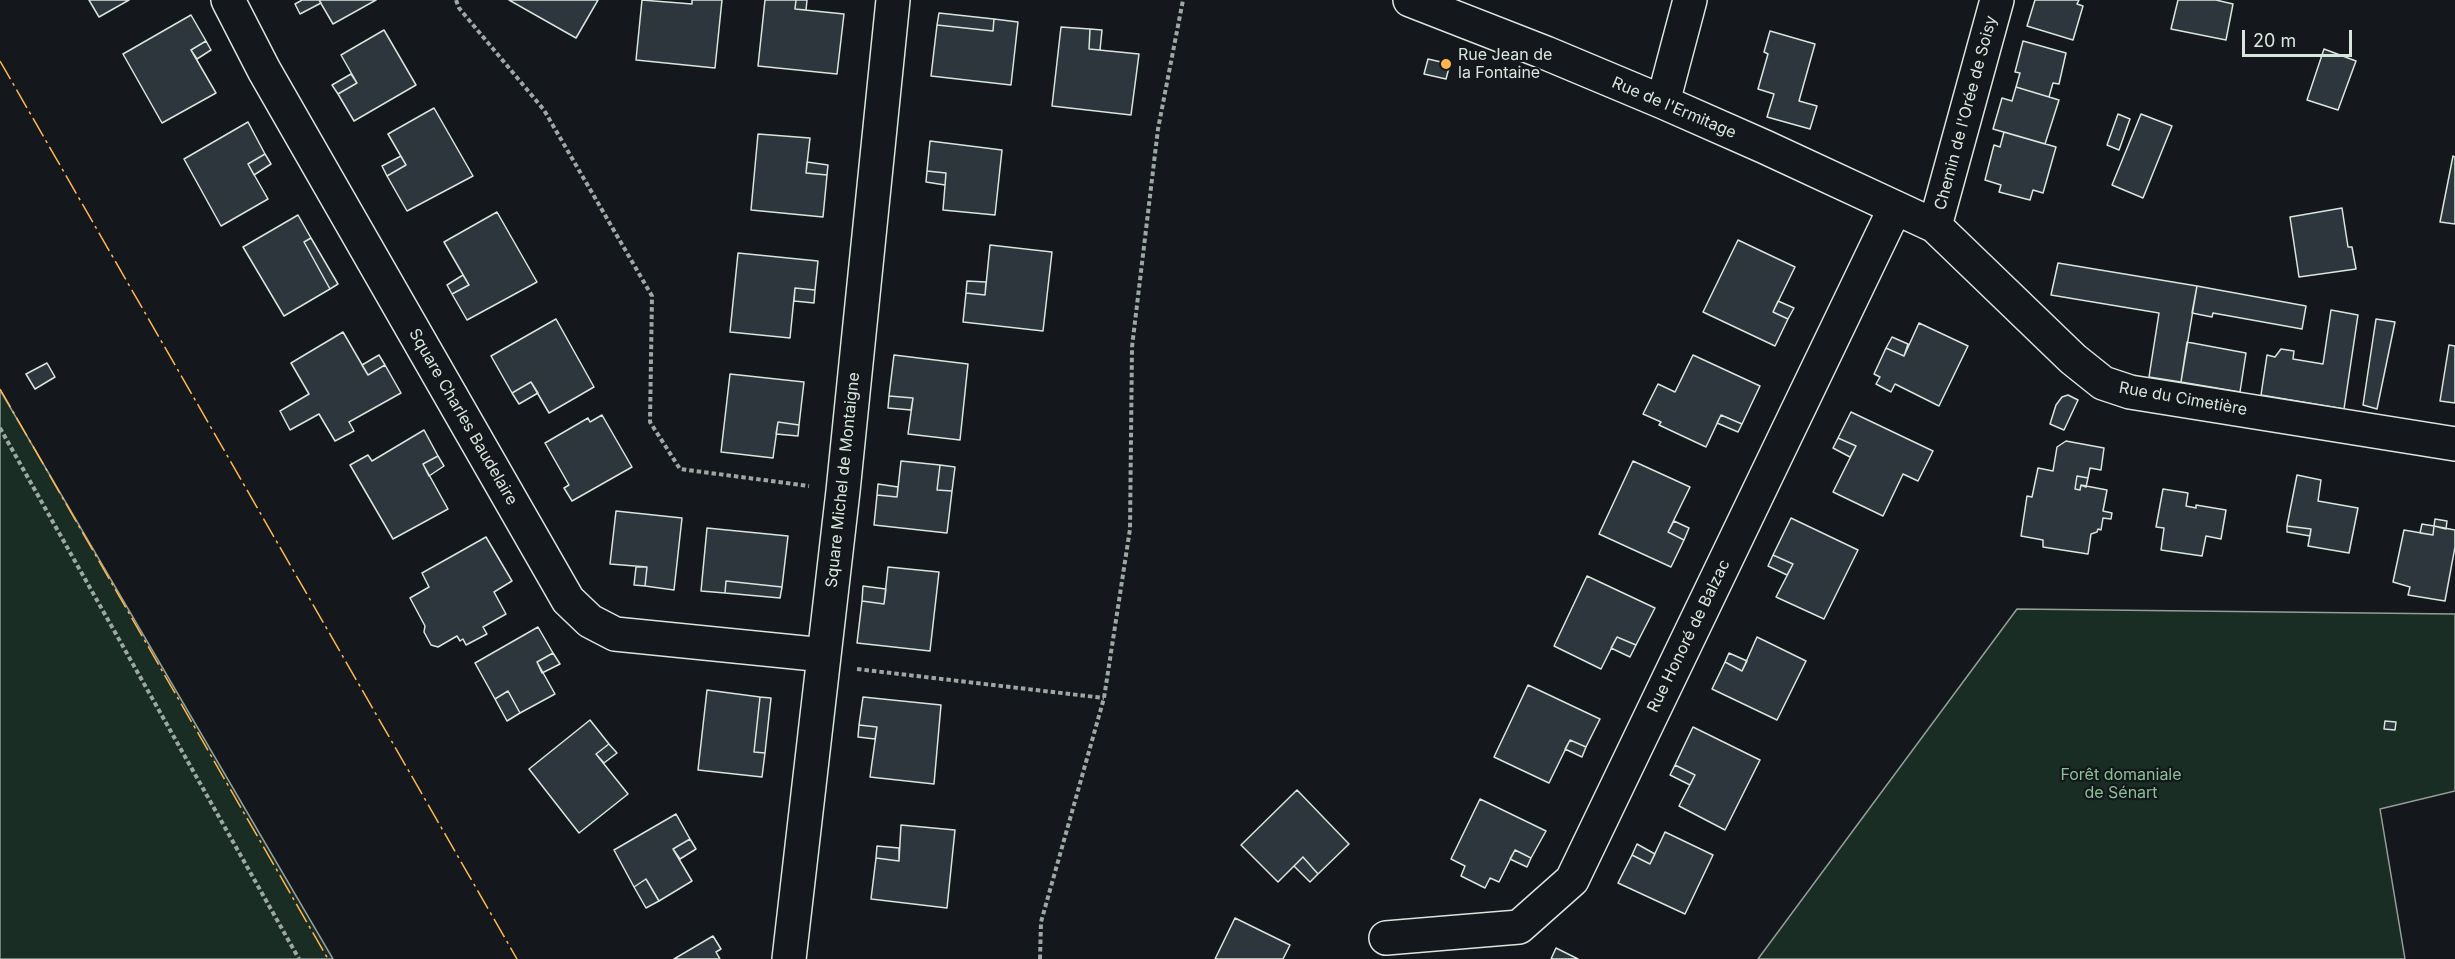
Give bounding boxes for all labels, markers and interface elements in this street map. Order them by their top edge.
street label: Chemin de l'Orée de Soisy [1931,14,2001,212]
scale bar [2245,18,2354,56]
text: 20 m [2253,30,2296,51]
place label: Rue Jean de la Fontaine [1458,45,1552,83]
marker: Rue Jean de la Fontaine [1439,57,1453,71]
street label: Rue de l'Ermitage [1609,73,1739,143]
street label: Square Charles Baudelaire [405,325,521,509]
street label: Square Michel de Montaigne [822,371,864,589]
street label: Rue du Cimetière [2117,378,2249,420]
street label: Rue Honoré de Balzac [1644,556,1734,716]
park label: Forêt domaniale de Sénart [2060,765,2182,803]

